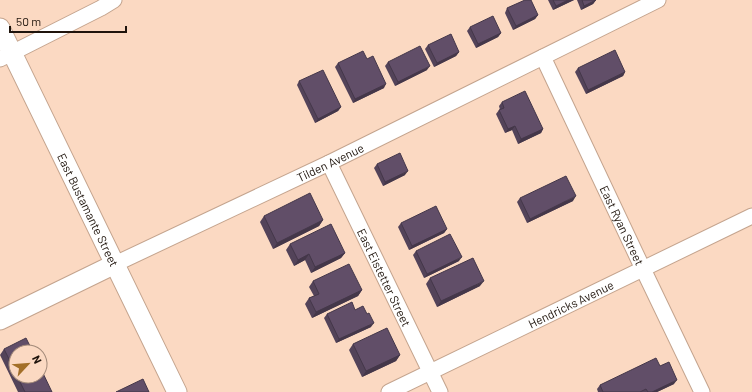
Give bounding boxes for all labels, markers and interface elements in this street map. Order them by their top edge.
scale bar [10,8,126,34]
text: 50 m [16,14,41,28]
street label: Tilden Avenue [294,140,366,184]
street label: East Bustamante Street [55,151,122,269]
street label: East Ryan Street [598,183,647,267]
street label: East Eistetter Street [355,226,414,329]
street label: Hendricks Avenue [526,277,616,331]
north arrow [8,344,48,384]
text: N [30,353,45,366]

